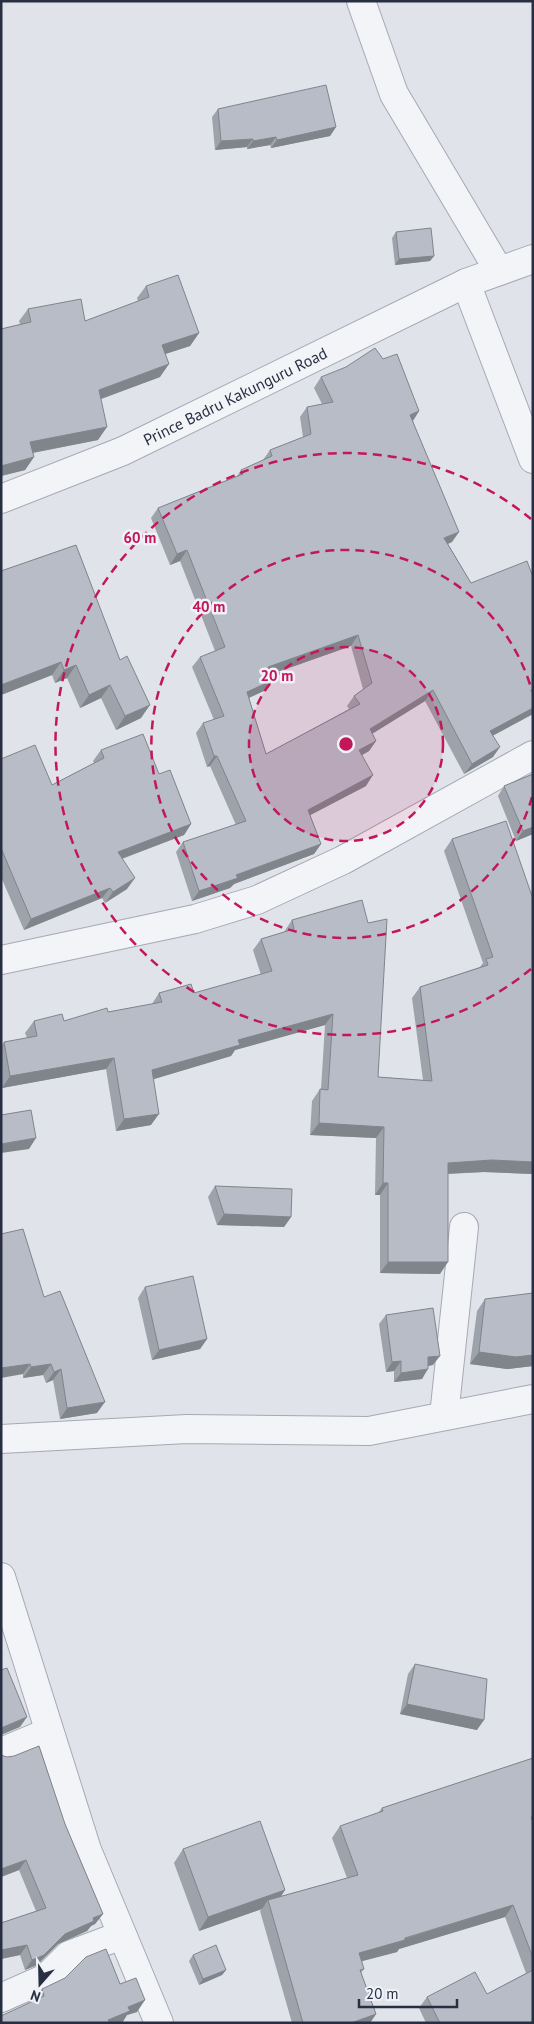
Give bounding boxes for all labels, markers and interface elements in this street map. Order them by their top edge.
street label: Prince Badru Kakunguru Road [140,343,330,450]
text: 60 m [124,528,156,547]
text: 40 m [193,597,225,616]
text: 20 m [261,666,293,685]
centre of rings [337,735,355,753]
north arrow [15,1959,65,2009]
scale bar [359,1976,456,2008]
text: 20 m [366,1984,399,2003]
text: N [28,1986,43,2006]

